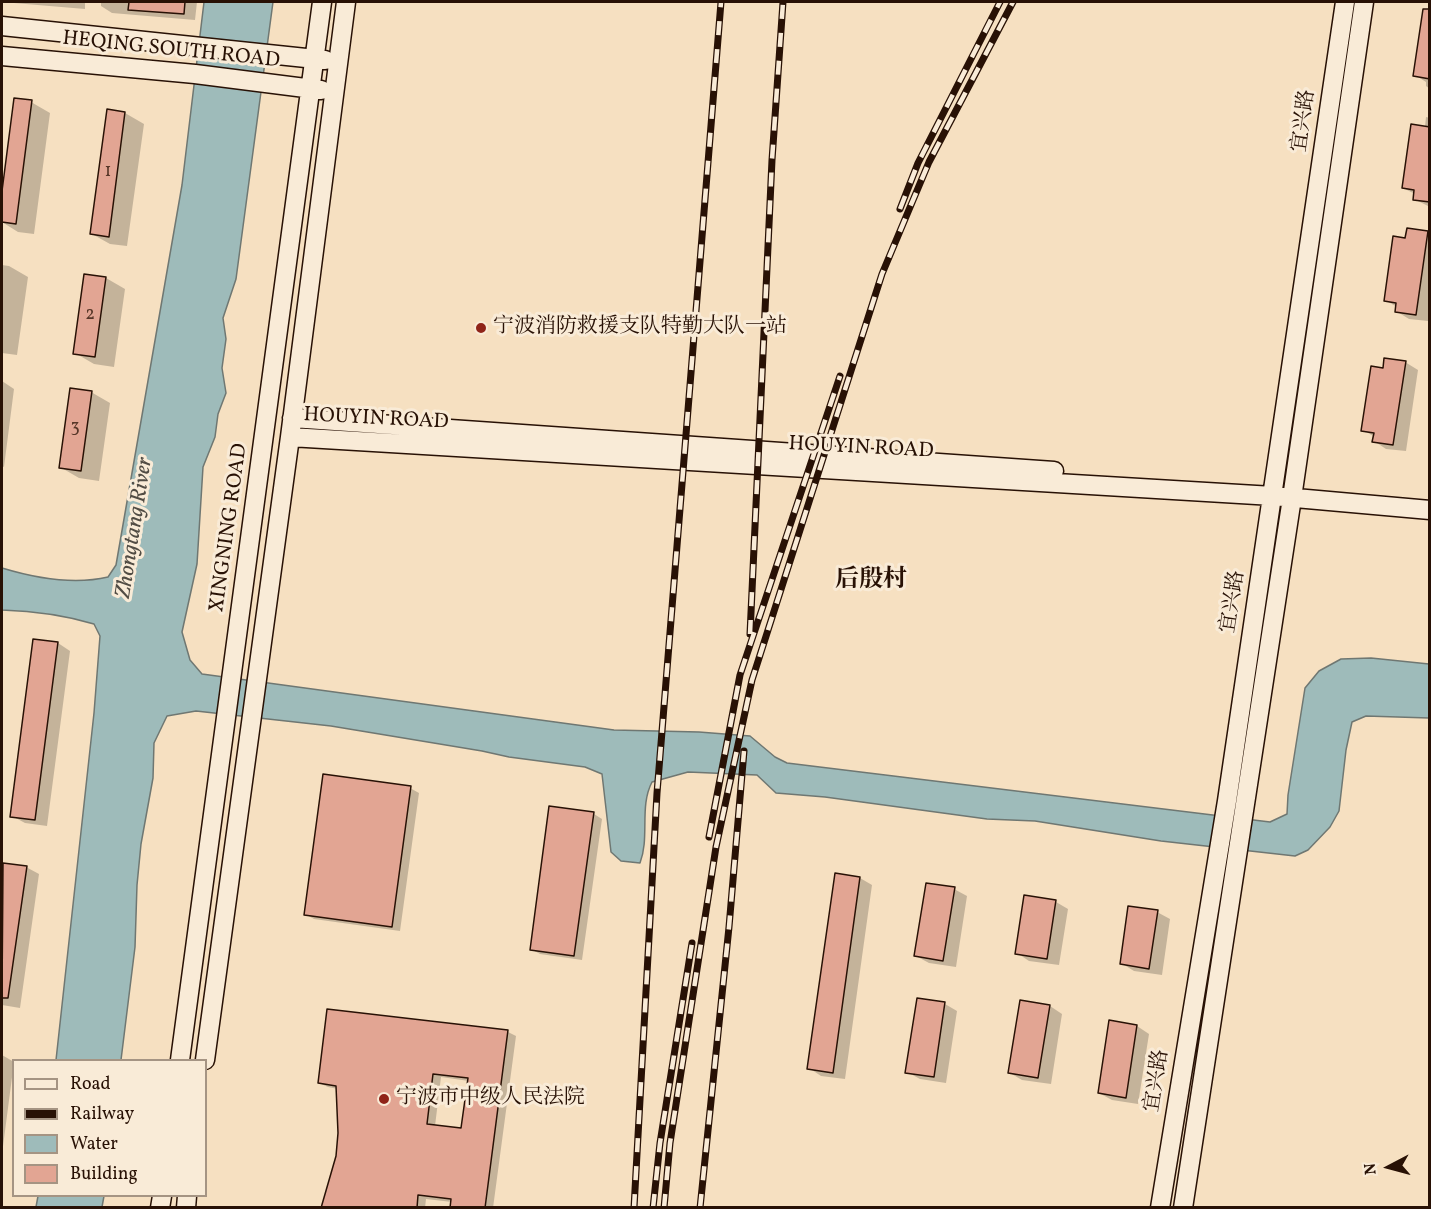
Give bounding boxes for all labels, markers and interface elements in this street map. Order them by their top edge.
street label: HEQING SOUTH ROAD [61,27,281,75]
street label: 宜兴路 [1288,88,1322,154]
house number: 1 [105,162,111,184]
house number: 2 [85,305,95,327]
place label: 宁波消防救援支队特勤大队一站 [493,315,787,341]
marker: 宁波消防救援支队特勤大队一站 [474,321,488,335]
street label: HOUYIN ROAD [303,404,449,436]
house number: 3 [70,418,80,440]
street label: HOUYIN ROAD [788,433,934,465]
street label: XINGNING ROAD [206,442,254,614]
water label: Zhongtang River [112,456,160,600]
district label: 后殷村 [835,568,907,596]
street label: 宜兴路 [1217,569,1251,635]
street label: 宜兴路 [1141,1048,1175,1114]
legend [12,1059,207,1197]
text: Road [70,1072,111,1097]
place label: 宁波市中级人民法院 [396,1086,585,1112]
marker: 宁波市中级人民法院 [377,1092,391,1106]
text: Railway [70,1102,134,1127]
text: Water [70,1132,118,1157]
north arrow [1359,1137,1419,1197]
text: Building [70,1162,138,1187]
text: N [1360,1162,1383,1176]

